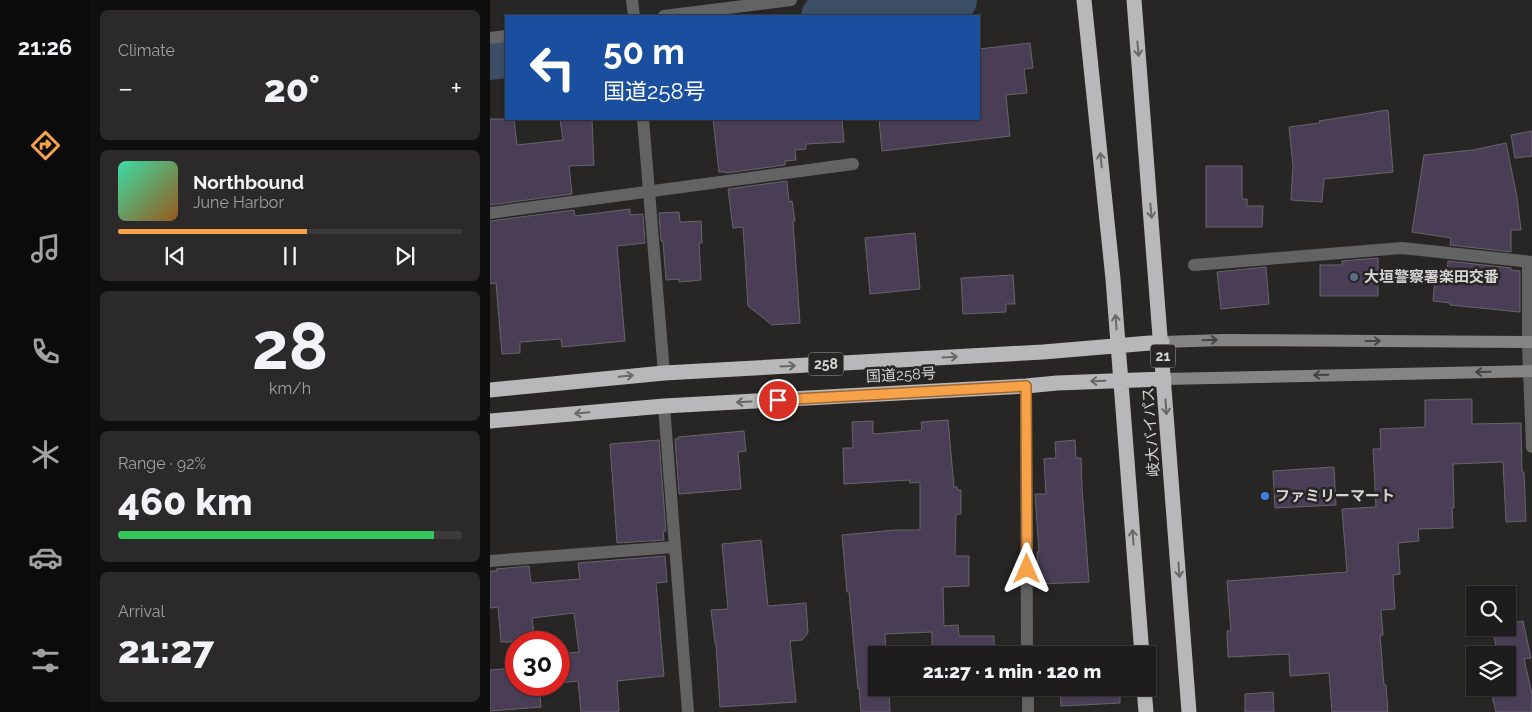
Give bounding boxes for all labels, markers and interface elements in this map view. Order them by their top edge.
text: 50 m [603,31,685,72]
text: 21:26 [18,34,72,60]
icon: left [520,35,585,100]
one-way arrow [1134,40,1143,56]
text: Climate [118,41,175,60]
text: 20° [264,66,320,111]
text: − [118,72,133,105]
text: + [450,72,462,105]
text: 国道258号 [603,78,706,104]
icon: directions [28,128,63,163]
one-way arrow [1096,153,1106,169]
text: Northbound [193,171,304,193]
text: June Harbor [193,193,284,212]
one-way arrow [1146,202,1156,218]
icon: music [28,231,63,266]
icon: previous [161,242,189,270]
icon: pause [276,242,304,270]
icon: next [391,242,419,270]
place label: 大垣警察署楽田交番 [1364,268,1499,286]
marker: 大垣警察署楽田交番 [1348,271,1360,283]
text: 28 [252,308,328,384]
one-way arrow [1111,315,1121,331]
icon: phone [28,334,63,369]
one-way arrow [1202,336,1218,345]
one-way arrow [1364,336,1380,346]
road number: 21 [1150,344,1176,368]
road number: 258 [808,352,844,376]
one-way arrow [942,352,958,361]
one-way arrow [779,361,795,370]
street label: 国道258号 [866,364,936,386]
one-way arrow [1476,367,1492,377]
one-way arrow [1313,370,1330,380]
one-way arrow [617,372,633,381]
one-way arrow [1090,377,1106,386]
text: km/h [269,379,311,398]
pin [757,379,799,421]
icon: arrive [764,386,792,414]
street label: 岐大バイパス [1139,387,1163,477]
one-way arrow [736,397,752,406]
one-way arrow [1162,399,1171,415]
one-way arrow [574,408,590,418]
icon: climate [28,437,63,472]
text: Range · 92% [118,454,206,473]
text: 460 km [118,479,252,524]
place label: ファミリーマート [1275,487,1395,505]
marker: ファミリーマート [1259,490,1271,502]
one-way arrow [1128,529,1137,545]
icon: car [28,540,63,575]
position arrow [1000,542,1052,594]
one-way arrow [1174,561,1183,577]
map controls [1466,586,1516,696]
button: search [1466,586,1516,636]
text: Arrival [118,602,165,621]
text: 21:27 [118,627,214,672]
speed limit sign: 30 [505,631,570,696]
icon: filters [28,643,63,678]
button: layers [1466,646,1516,696]
text: 21:27 · 1 min · 120 m [923,660,1101,682]

